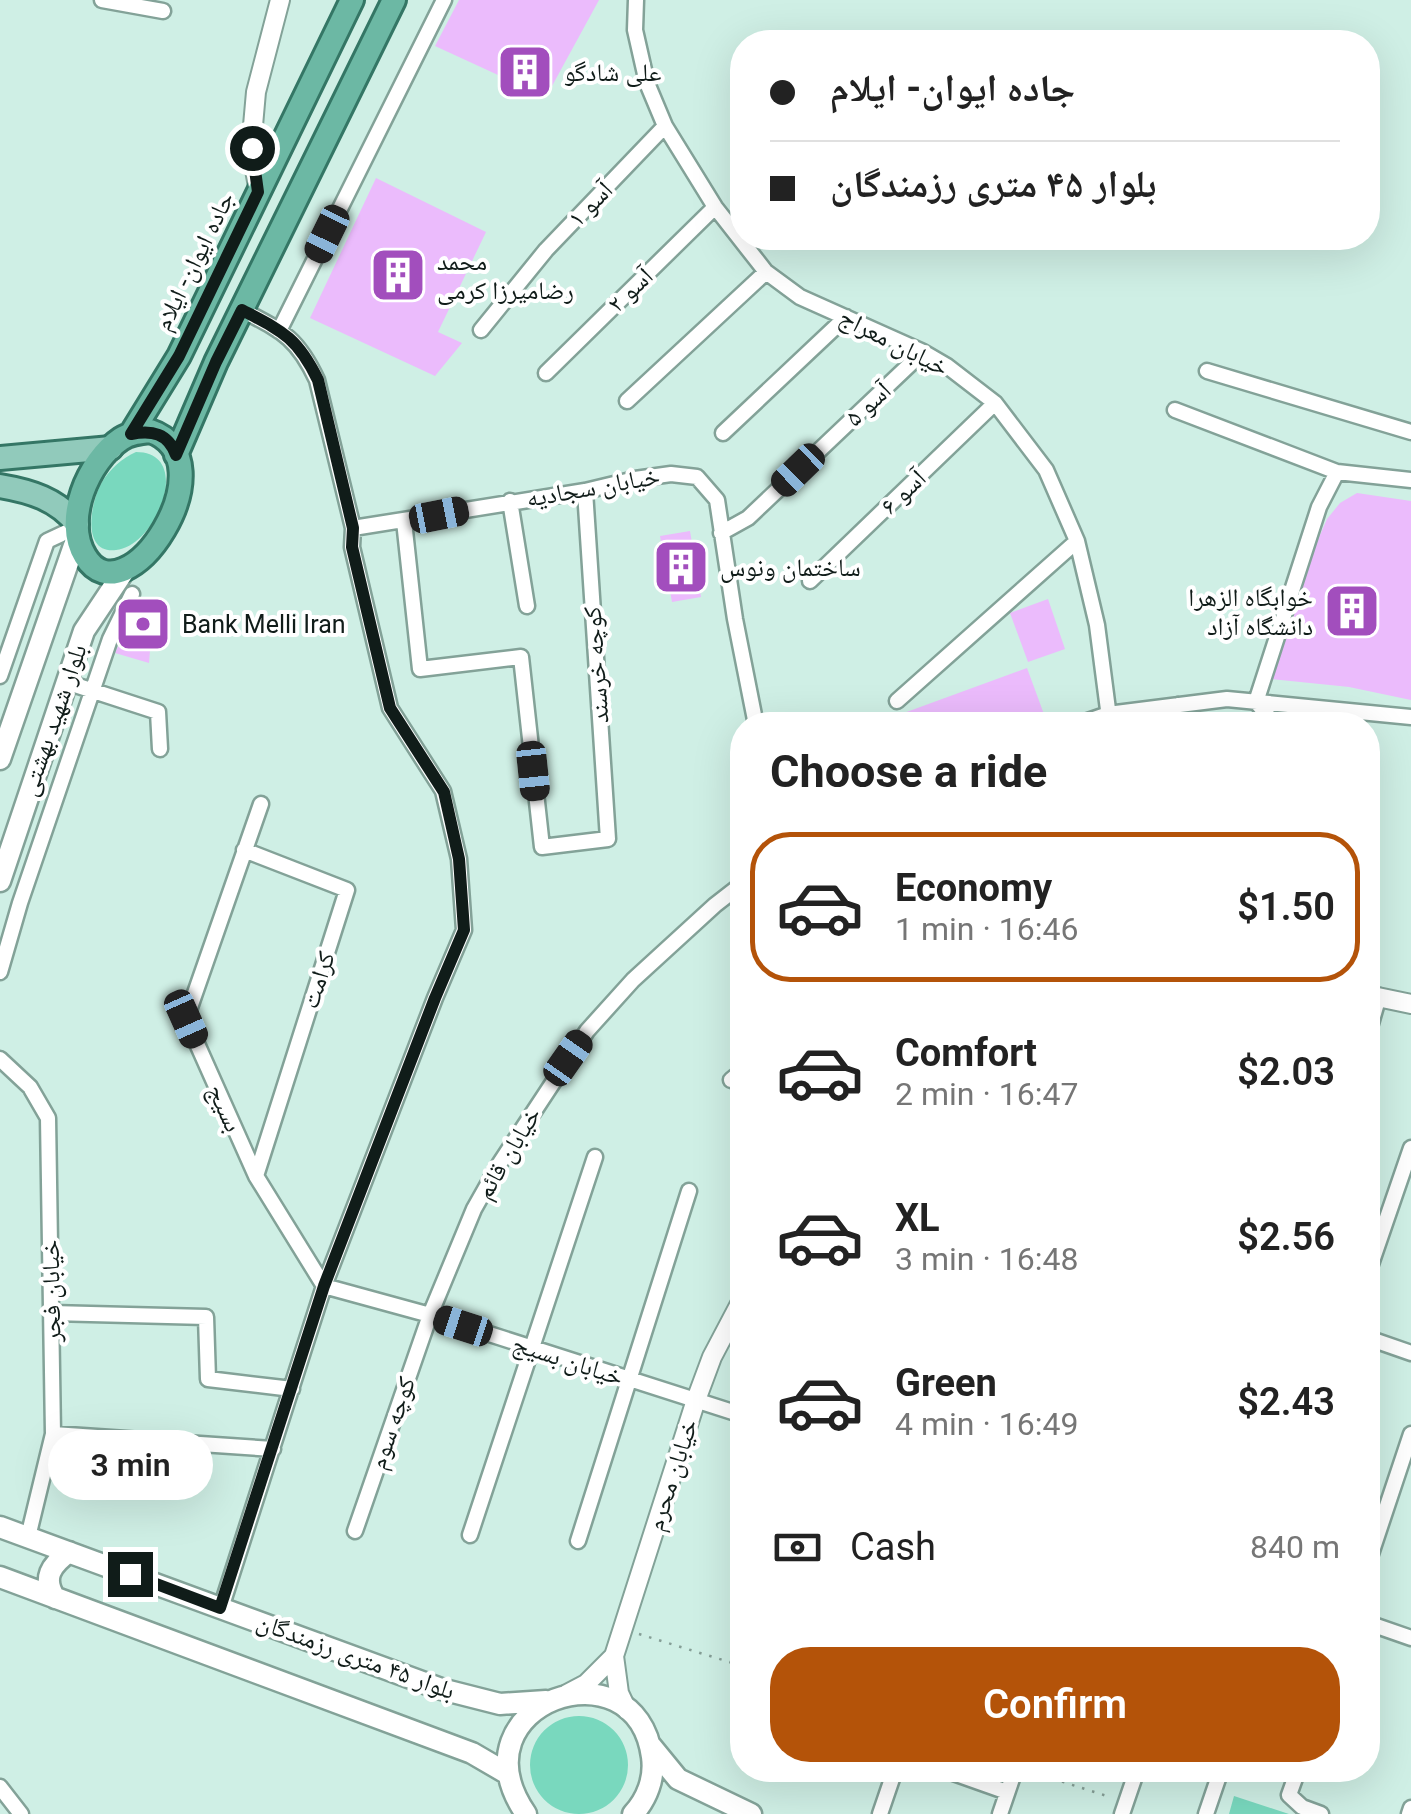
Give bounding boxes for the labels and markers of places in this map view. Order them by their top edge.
building icon: علی شادگو [495,42,555,102]
place label: علی شادگو [564,58,661,88]
building icon: محمد رضامیرزا کرمی [368,245,428,305]
place label: محمد رضامیرزا کرمی [437,247,574,306]
building icon: ساختمان ونوس [651,537,711,597]
place label: ساختمان ونوس [720,553,861,583]
building icon: خوابگاه الزهرا دانشگاه آزاد [1322,581,1382,641]
place label: خوابگاه الزهرا دانشگاه آزاد [1188,583,1313,641]
bank icon: Bank Melli Iran [113,594,173,654]
place label: Bank Melli Iran [182,610,346,639]

